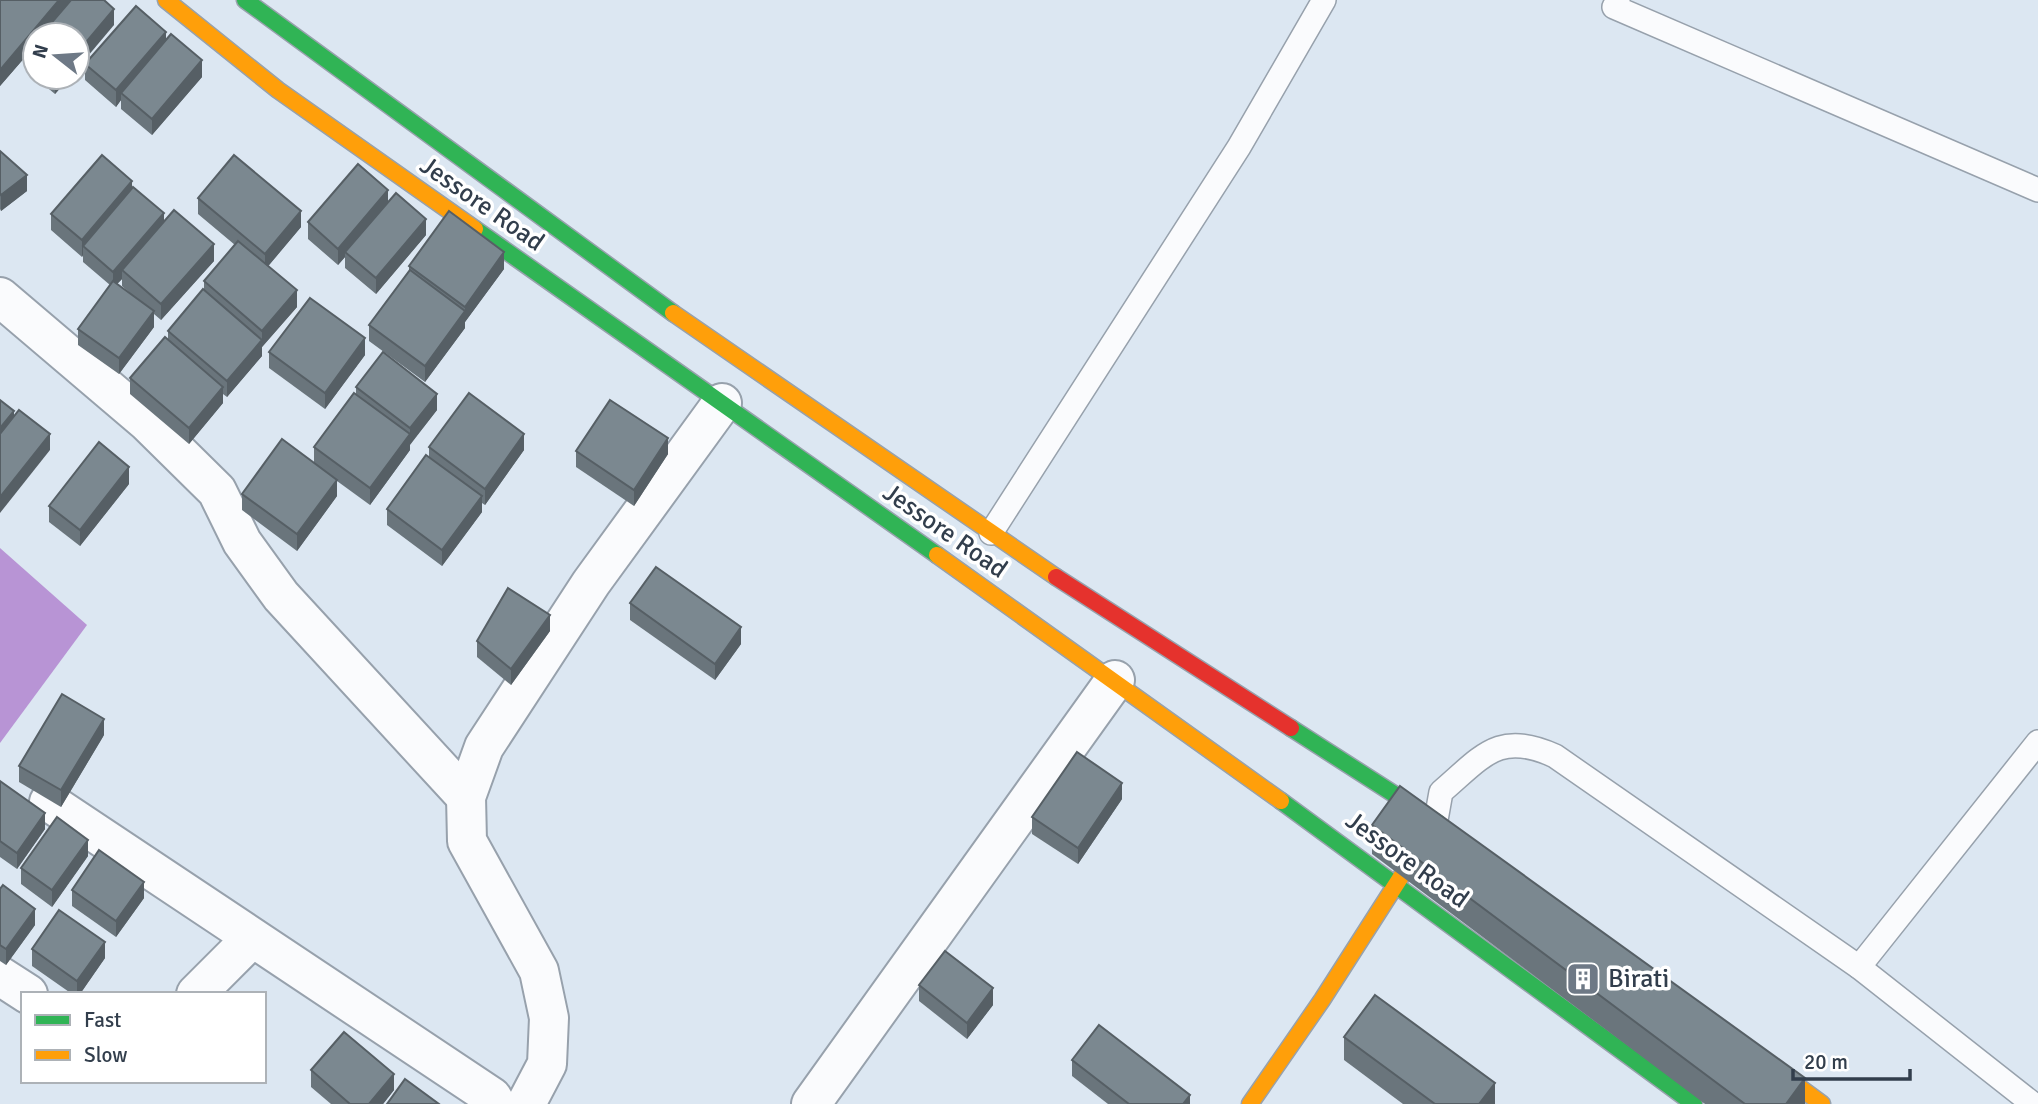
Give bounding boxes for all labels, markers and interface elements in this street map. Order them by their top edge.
north arrow [21,21,91,91]
text: N [27,41,54,61]
street label: Jessore Road [414,149,550,259]
street label: Jessore Road [877,476,1013,586]
street label: Jessore Road [1339,805,1475,915]
building icon: Birati [1564,960,1602,998]
place label: Birati [1608,963,1669,995]
legend [21,992,266,1083]
text: Fast [84,1007,121,1033]
scale bar [1793,1038,1910,1082]
text: Slow [84,1042,128,1068]
text: 20 m [1804,1049,1848,1075]

